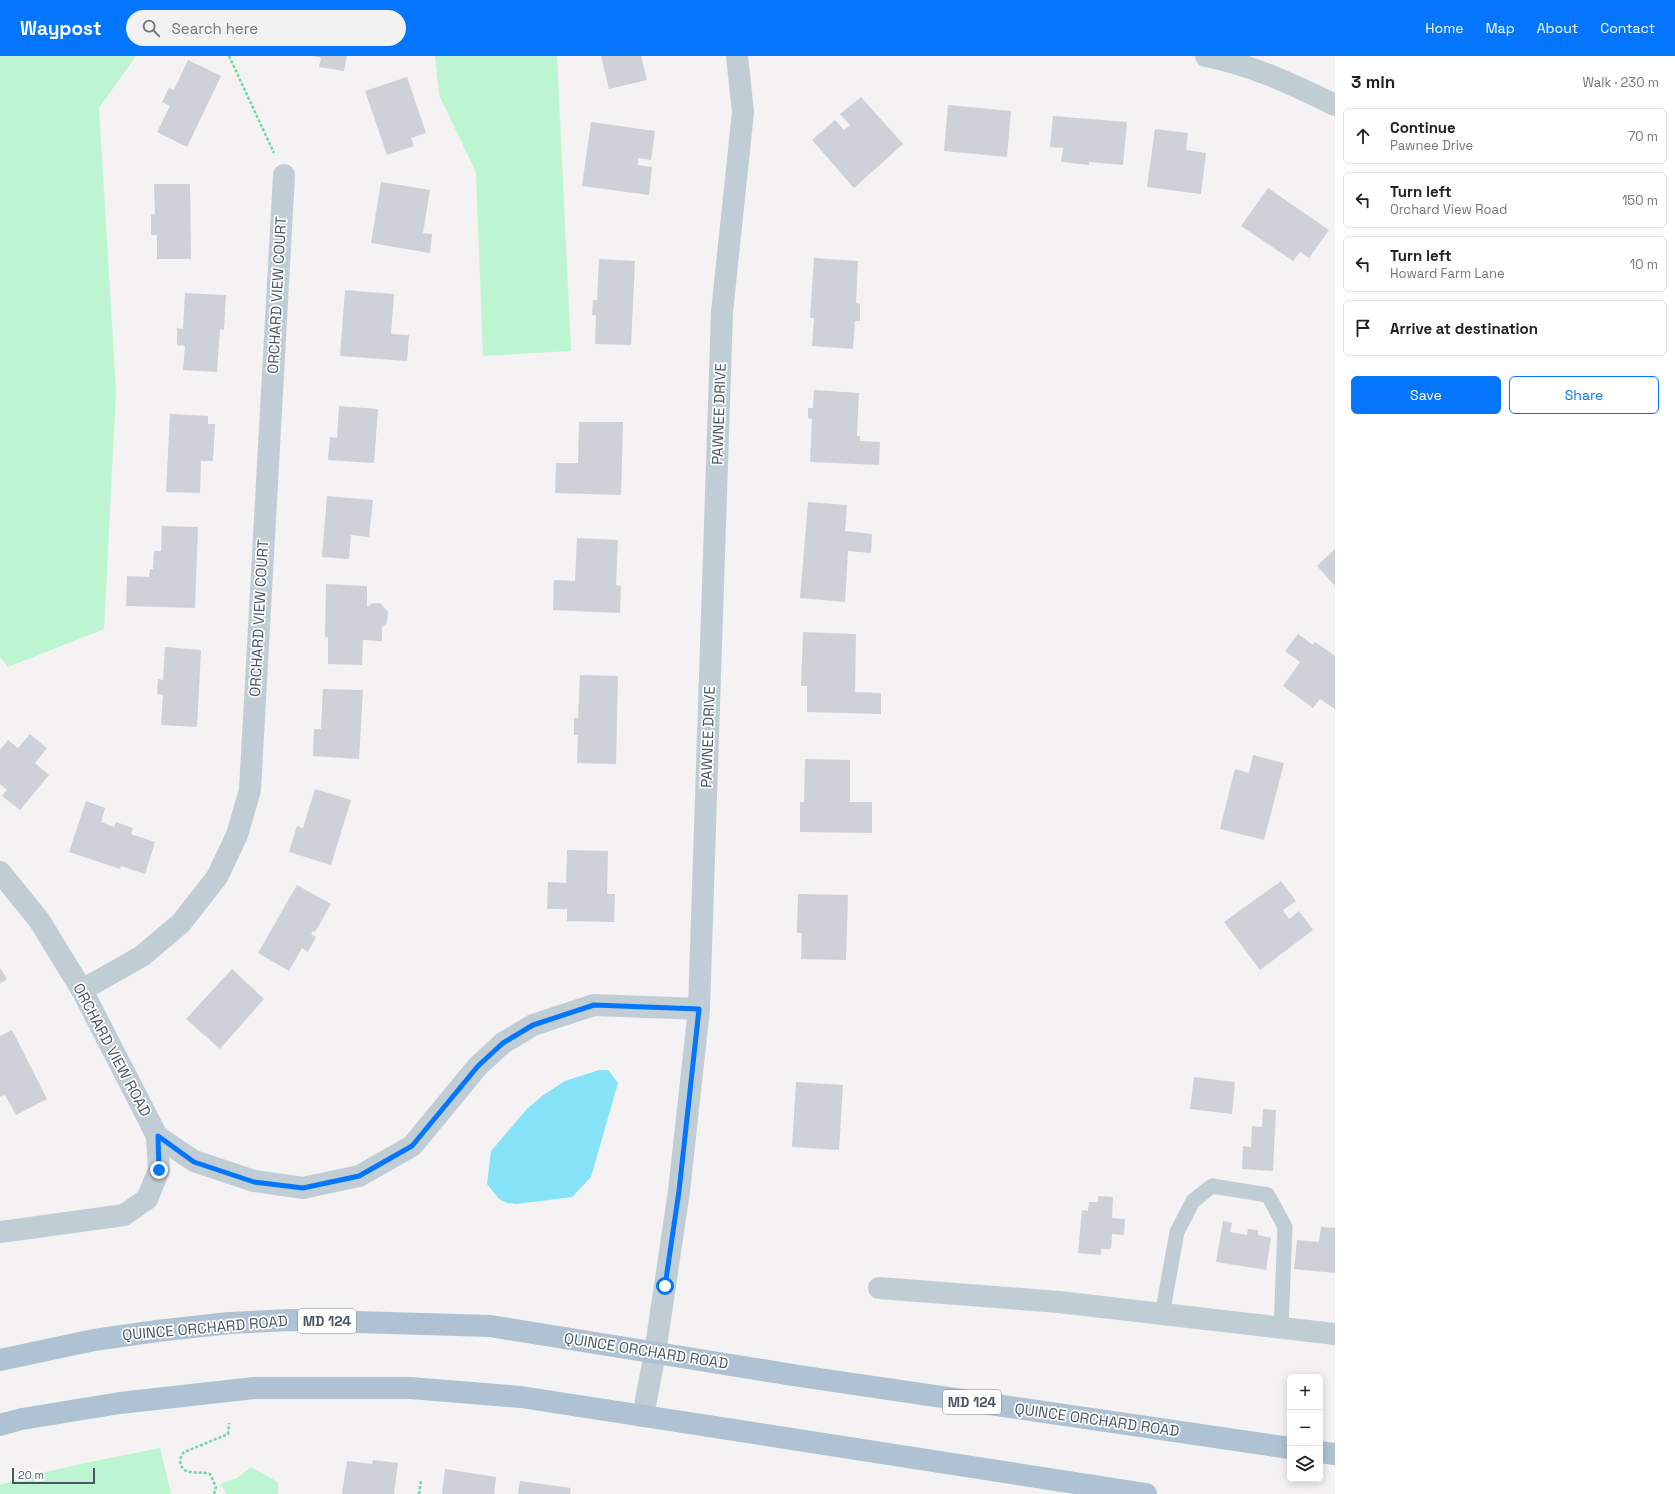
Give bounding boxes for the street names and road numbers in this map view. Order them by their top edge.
street label: ORCHARD VIEW COURT [263,216,290,374]
street label: PAWNEE DRIVE [707,363,730,465]
street label: ORCHARD VIEW COURT [245,539,272,697]
street label: PAWNEE DRIVE [696,686,719,788]
street label: ORCHARD VIEW ROAD [69,980,156,1120]
road number: MD 124 [298,1309,356,1333]
street label: QUINCE ORCHARD ROAD [121,1311,289,1344]
street label: QUINCE ORCHARD ROAD [563,1328,730,1373]
road number: MD 124 [943,1390,1001,1414]
street label: QUINCE ORCHARD ROAD [1014,1399,1181,1440]

